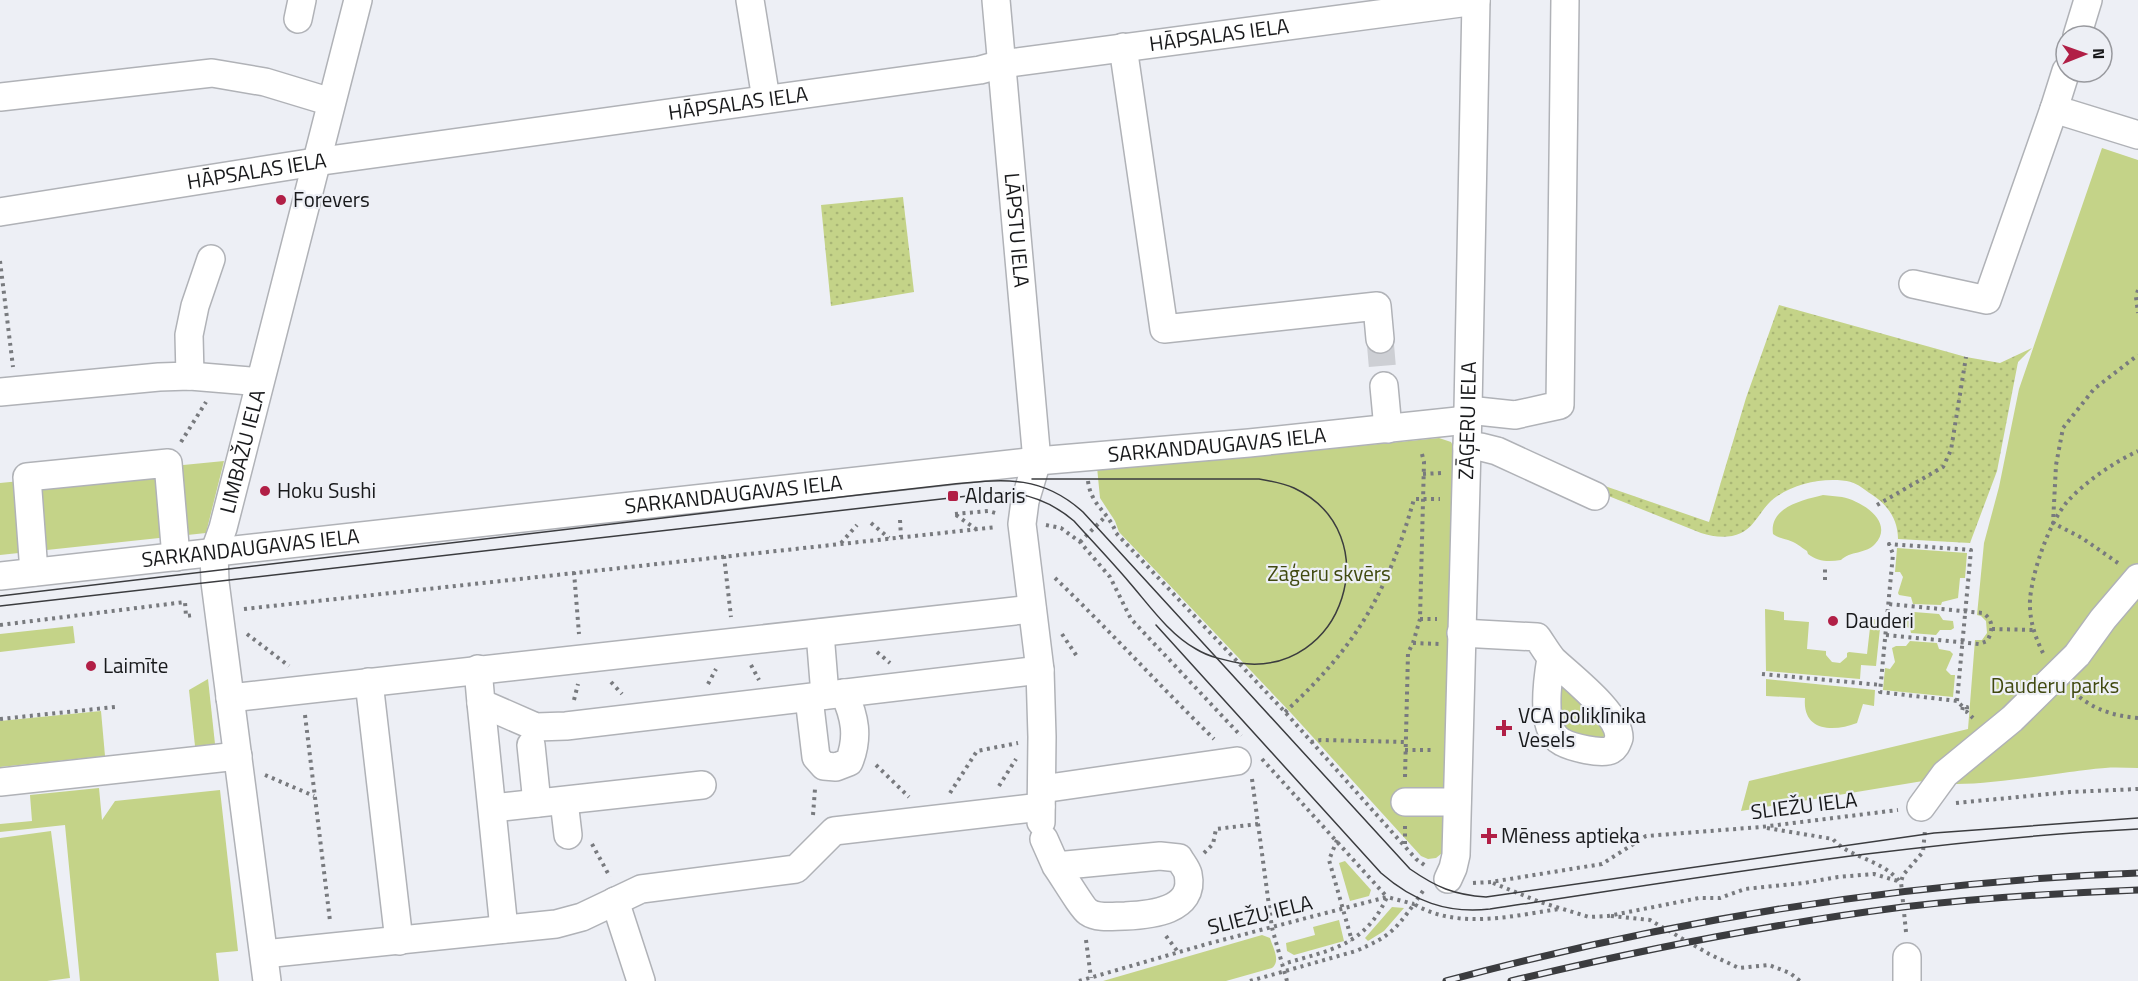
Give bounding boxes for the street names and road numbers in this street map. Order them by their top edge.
street label: HĀPSALAS IELA [1147,9,1291,59]
street label: HĀPSALAS IELA [666,77,810,128]
street label: HĀPSALAS IELA [185,144,329,197]
street label: LĀPSTU IELA [996,171,1039,289]
street label: ZĀĢERU IELA [1449,361,1484,480]
street label: LIMBAŽU IELA [210,385,273,517]
street label: SARKANDAUGAVAS IELA [1107,418,1328,470]
street label: SARKANDAUGAVAS IELA [623,466,844,522]
street label: SARKANDAUGAVAS IELA [140,519,361,575]
street label: SLIEŽU IELA [1749,783,1859,827]
street label: SLIEŽU IELA [1204,885,1316,942]

